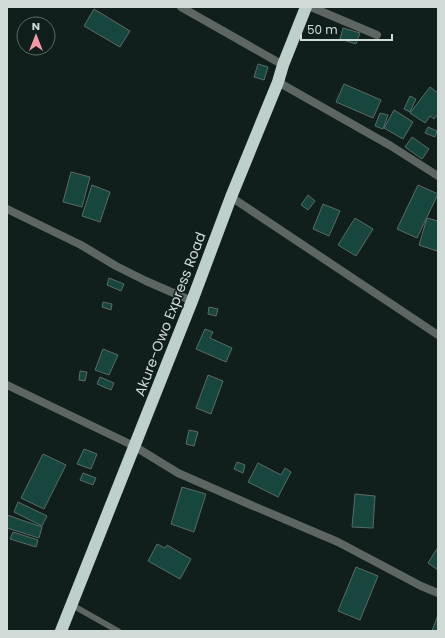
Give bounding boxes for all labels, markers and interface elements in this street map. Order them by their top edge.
north arrow [16,16,56,56]
scale bar [301,16,392,42]
text: N [32,18,40,34]
text: 50 m [307,21,338,38]
street label: Akure-Owo Express Road [129,229,211,399]

